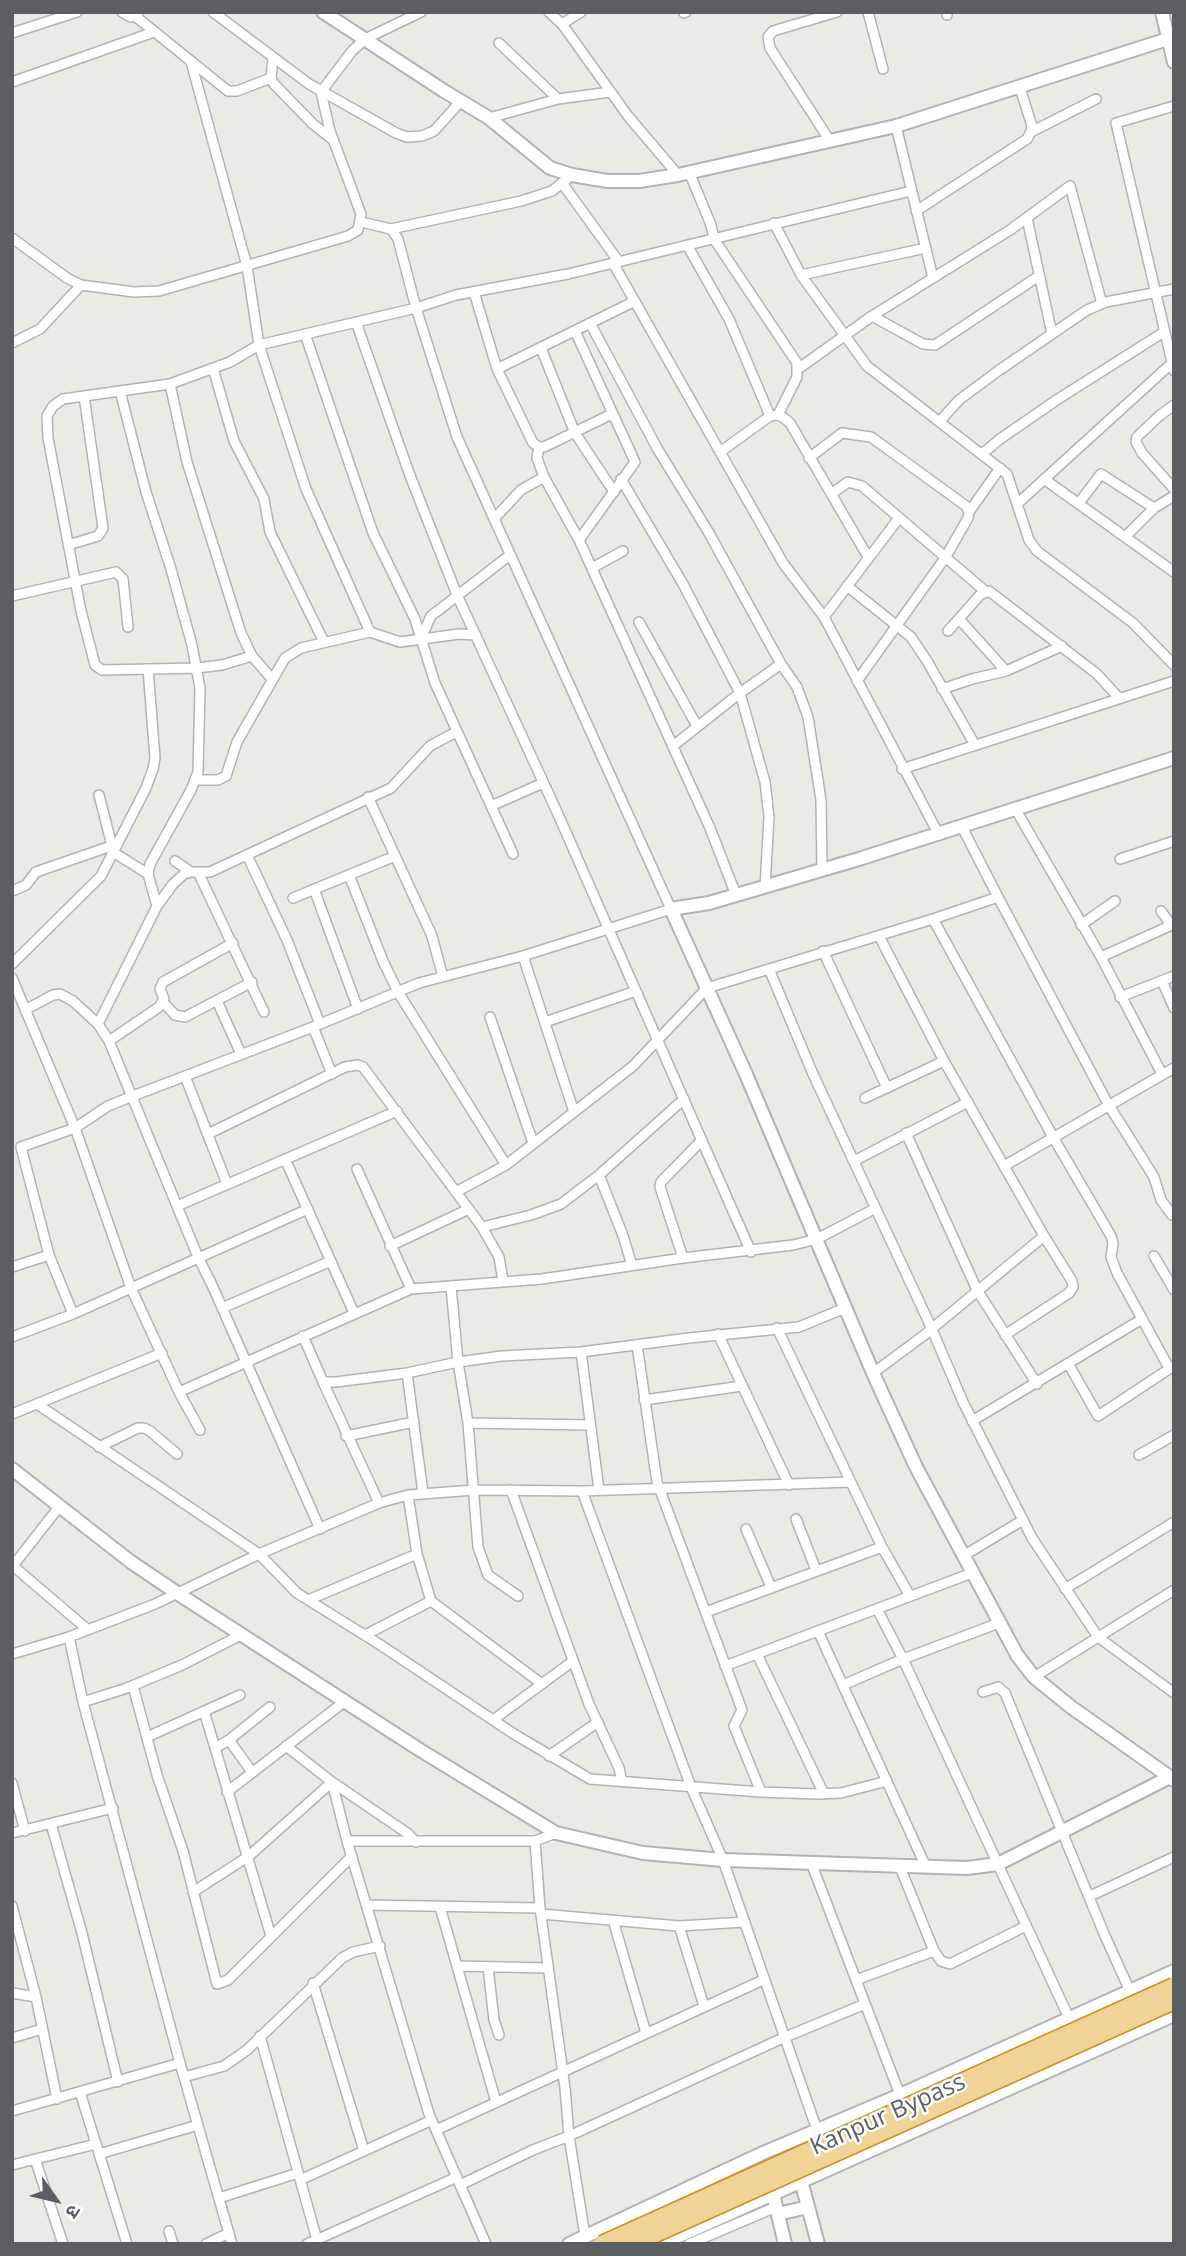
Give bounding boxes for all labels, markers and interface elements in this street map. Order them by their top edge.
street label: Kanpur Bypass [806,2068,970,2162]
north arrow [21,2165,91,2235]
text: उ [60,2200,87,2224]

